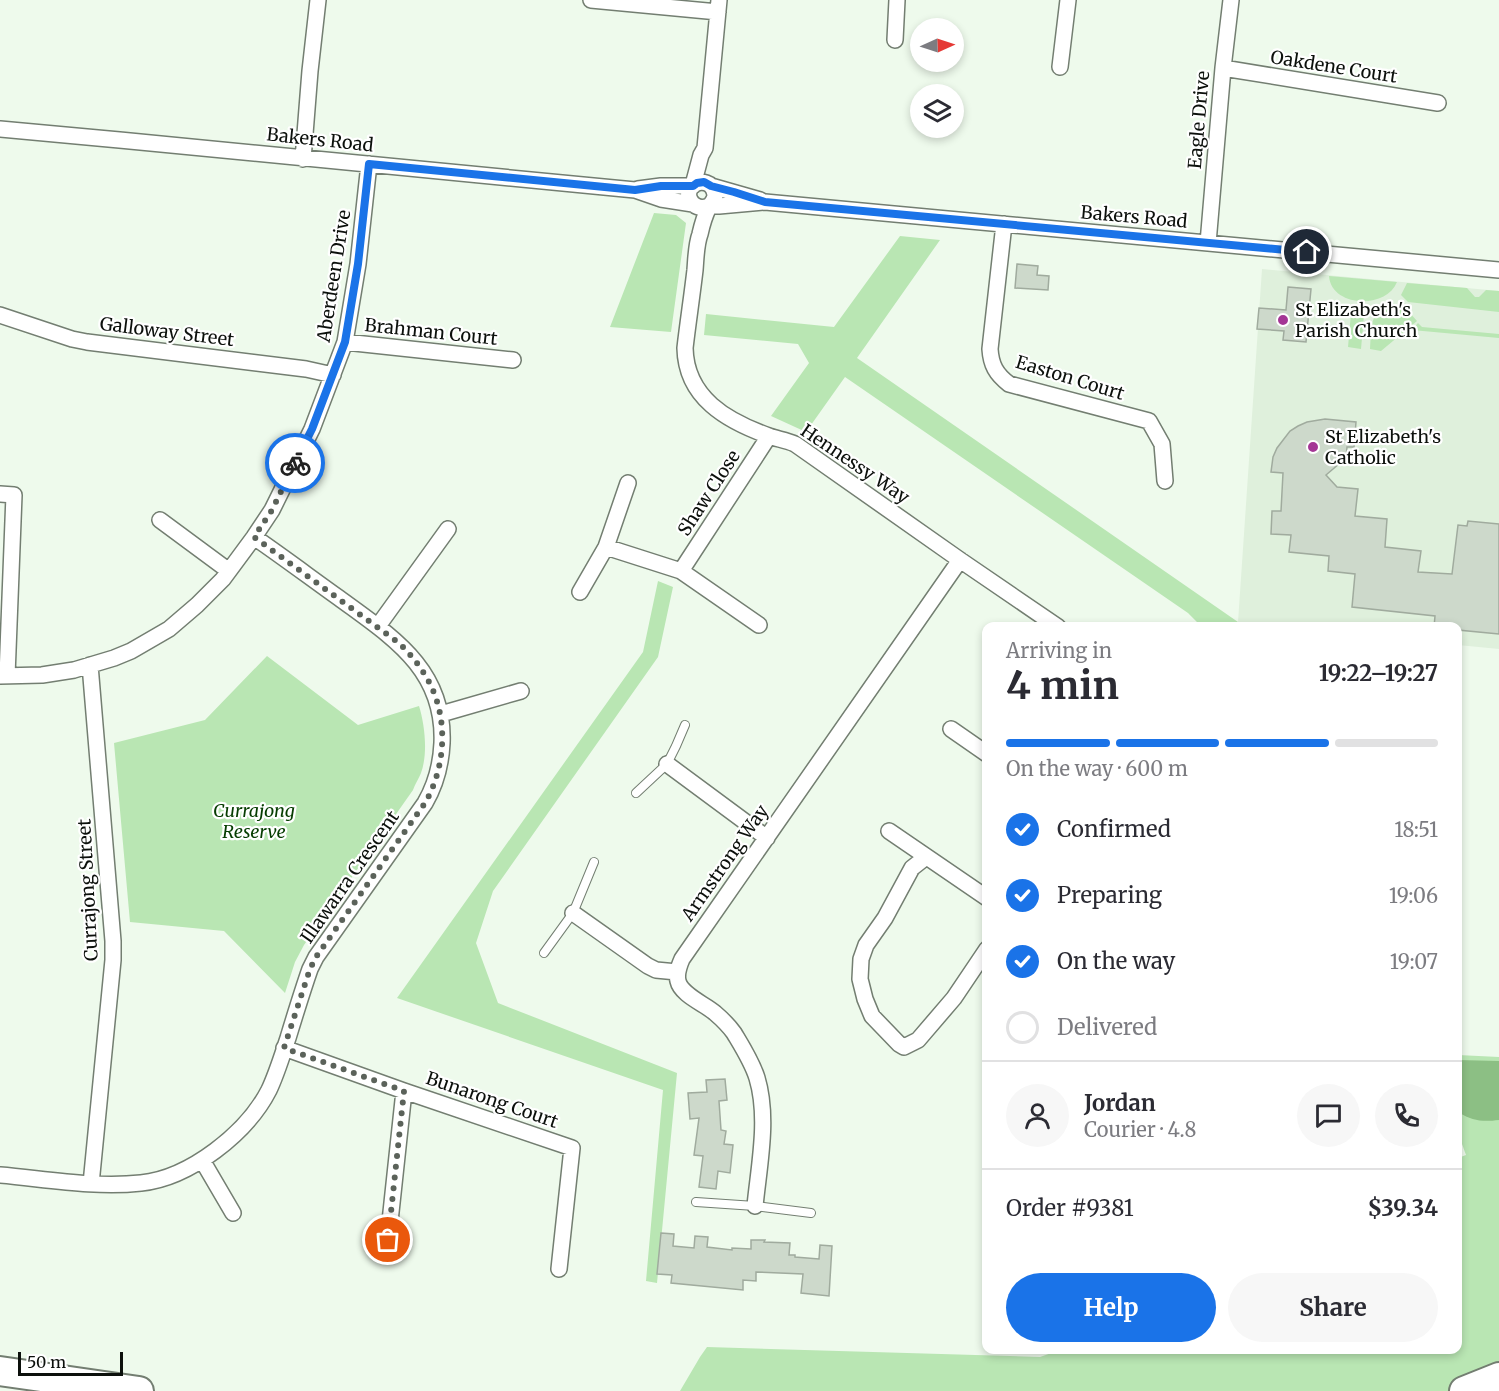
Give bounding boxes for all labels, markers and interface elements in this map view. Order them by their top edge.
north arrow [910,18,964,72]
map controls [910,18,964,138]
street label: Oakdene Court [1269,45,1399,88]
street label: Eagle Drive [1183,70,1214,170]
button: layers [910,84,964,138]
street label: Bakers Road [266,122,375,157]
street label: Bakers Road [1080,200,1189,233]
street label: Aberdeen Drive [312,208,355,345]
pin [1281,226,1332,277]
icon: home [1290,235,1323,268]
place label: St Elizabeth's Parish Church [1295,298,1417,342]
street label: Galloway Street [99,312,235,351]
street label: Brahman Court [364,313,499,350]
marker: St Elizabeth's Parish Church [1276,313,1290,327]
street label: Easton Court [1013,350,1127,405]
street label: Hennessy Way [797,419,914,509]
place label: St Elizabeth's Catholic [1325,425,1441,469]
courier [265,433,325,493]
marker: St Elizabeth's Catholic [1306,440,1320,454]
street label: Shaw Close [672,446,745,540]
icon: bike [279,447,312,480]
text: Arriving in [1006,638,1112,663]
text: 19:22–19:27 [1319,659,1438,687]
text: 4 min [1006,661,1119,710]
text: On the way · 600 m [1006,756,1188,781]
park label: Currajong Reserve [213,799,295,843]
street label: Armstrong Way [675,800,773,926]
street label: Illawarra Crescent [295,806,404,948]
icon: check [1006,813,1039,846]
text: Confirmed [1057,815,1171,843]
text: 18:51 [1394,817,1438,842]
street label: Currajong Street [72,818,103,962]
icon: check [1006,879,1039,912]
text: Preparing [1057,881,1162,909]
text: 19:06 [1389,883,1438,908]
icon: check [1006,945,1039,978]
text: On the way [1057,947,1175,975]
text: 19:07 [1390,949,1438,974]
text: Delivered [1057,1013,1157,1041]
street label: Bunarong Court [423,1066,561,1133]
button: person [1006,1084,1069,1147]
button: chat [1297,1084,1360,1147]
button: phone [1375,1084,1438,1147]
text: Jordan [1084,1089,1156,1117]
text: Courier · 4.8 [1084,1117,1196,1142]
text: Order #9381 [1006,1194,1134,1222]
text: $39.34 [1368,1194,1438,1222]
pin [362,1214,413,1265]
icon: bag [371,1223,404,1256]
button: Help [1006,1273,1216,1342]
button: Share [1228,1273,1438,1342]
scale bar [18,1349,123,1376]
text: 50 m [27,1352,66,1372]

